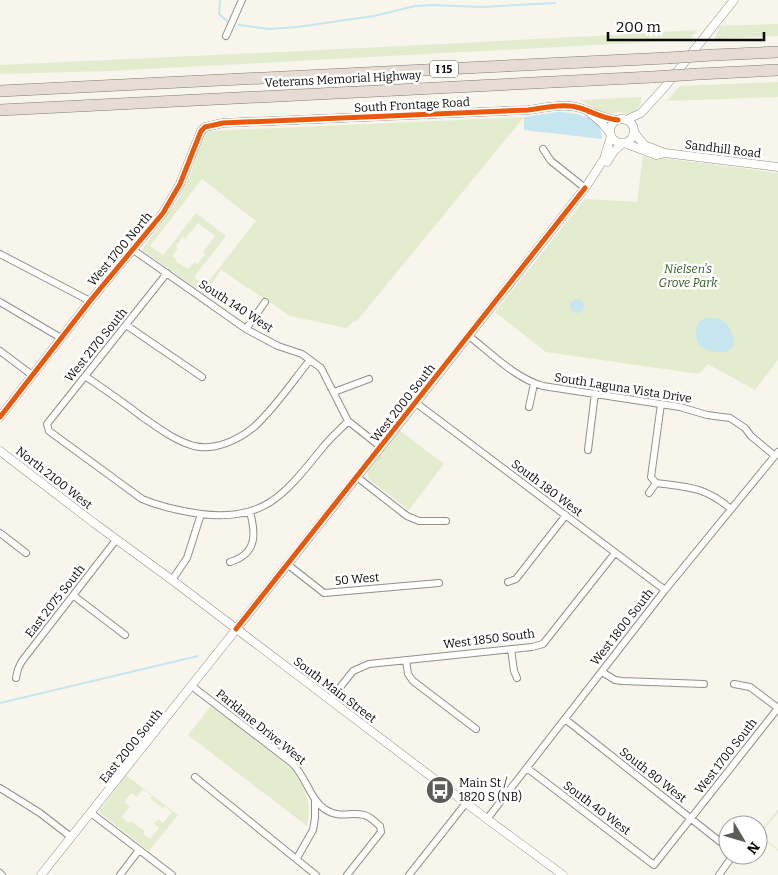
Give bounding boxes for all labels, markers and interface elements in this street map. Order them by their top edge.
scale bar [608,10,764,42]
text: 200 m [616,18,661,36]
road number: I 15 [430,61,458,78]
street label: Veterans Memorial Highway [264,68,422,90]
street label: South Frontage Road [354,95,470,115]
street label: Sandhill Road [684,137,762,161]
street label: West 1700 North [85,209,155,289]
park label: Nielsen's Grove Park [659,262,718,290]
street label: South 140 West [196,277,276,336]
street label: West 2170 South [62,305,130,385]
street label: West 2000 South [368,361,438,445]
street label: South Laguna Vista Drive [553,370,693,406]
street label: North 2100 West [13,444,95,512]
street label: South 180 West [509,457,586,520]
street label: East 2075 South [22,562,88,640]
street label: 50 West [334,570,380,588]
street label: West 1800 South [588,585,657,668]
street label: West 1850 South [442,626,536,652]
street label: South Main Street [291,654,380,726]
street label: Parklane Drive West [213,686,309,768]
street label: East 2000 South [97,706,166,786]
street label: West 1700 South [692,715,760,797]
street label: South 80 West [617,745,690,806]
bus stop icon: Main St / 1820 S (NB) [425,775,455,805]
place label: Main St / 1820 S (NB) [459,776,522,804]
street label: South 40 West [561,778,634,838]
north arrow [718,815,768,865]
text: N [743,838,763,857]

